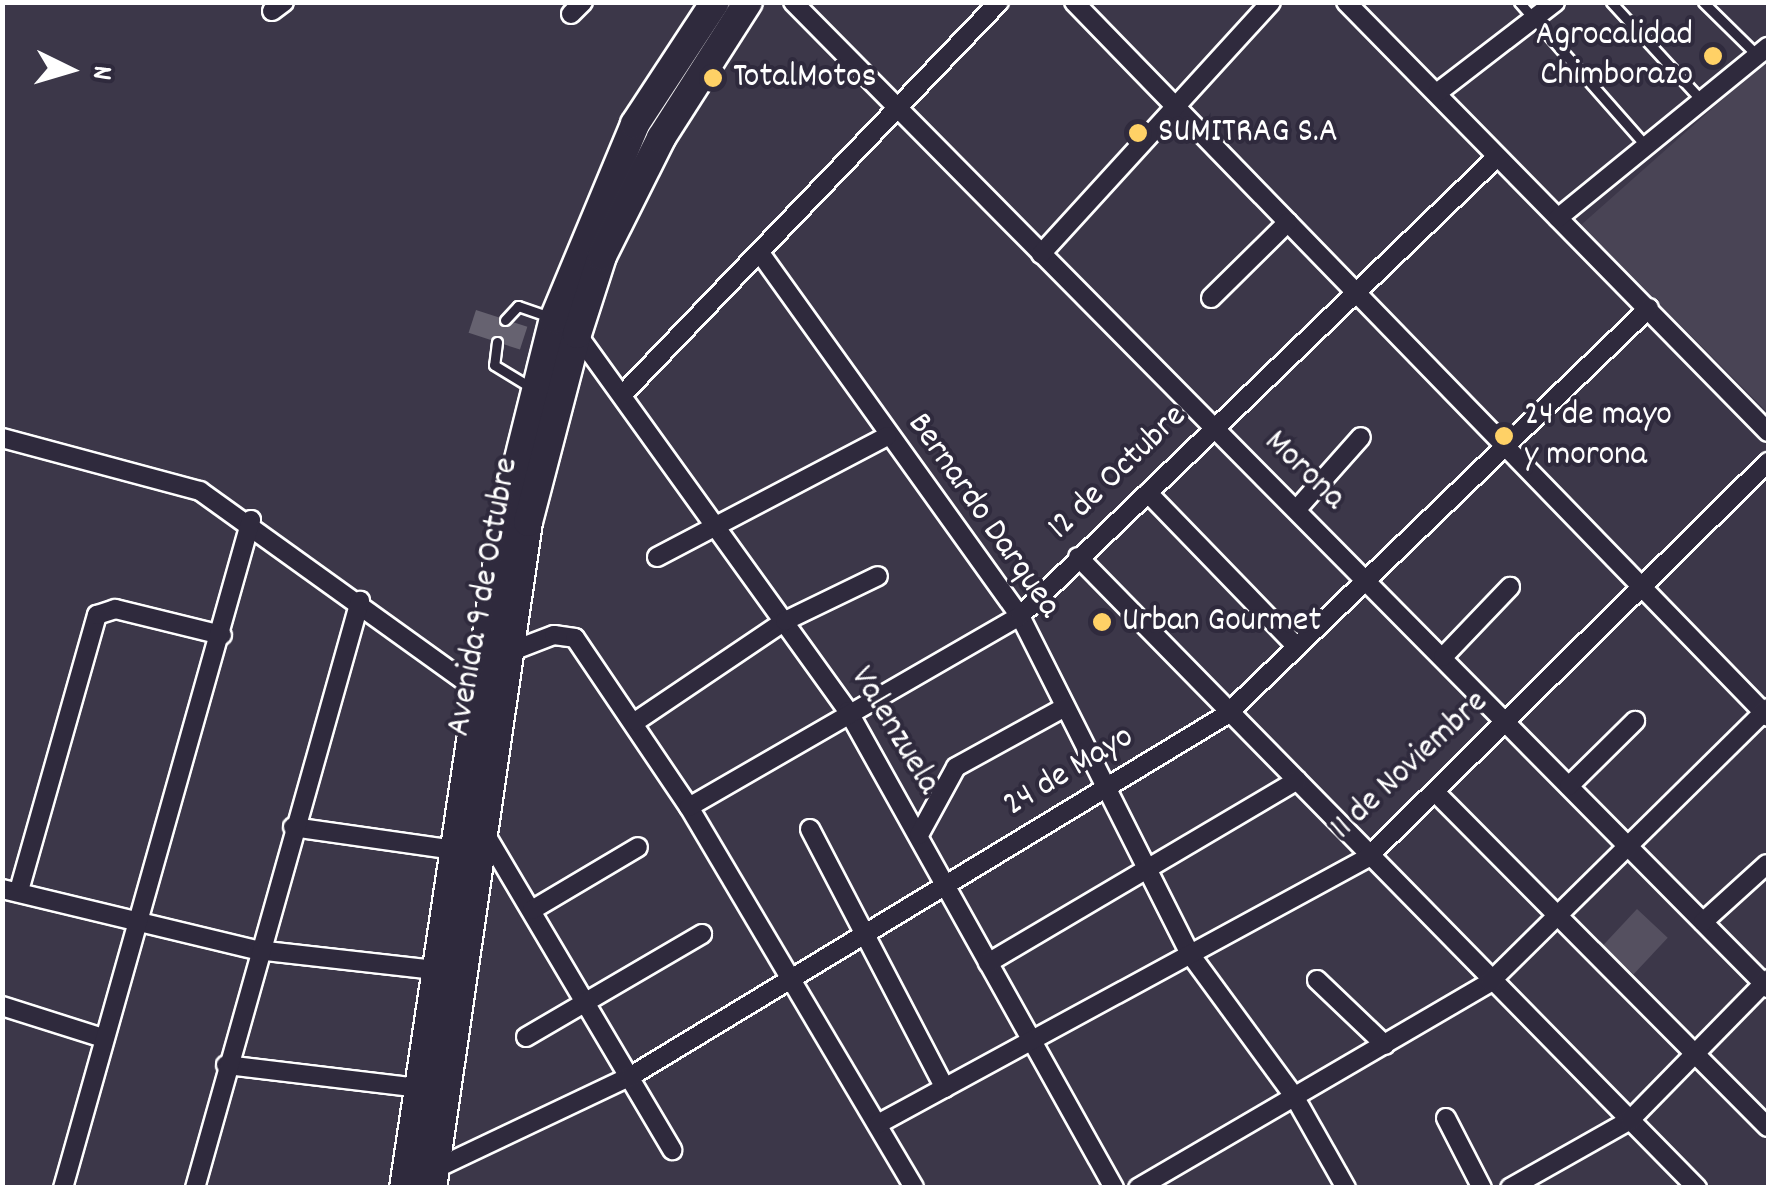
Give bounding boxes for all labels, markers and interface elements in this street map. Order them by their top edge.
place label: Agrocalidad Chimborazo [1536,15,1693,97]
north arrow [20,20,120,120]
marker: Agrocalidad Chimborazo [1702,45,1724,67]
place label: TotalMotos [733,57,876,99]
text: N [79,64,120,81]
marker: TotalMotos [702,67,724,89]
place label: SUMITRAG S.A [1158,112,1338,154]
marker: SUMITRAG S.A [1127,122,1149,144]
place label: 24 de mayo y morona [1524,395,1672,477]
street label: 12 de Octubre [1040,397,1196,549]
street label: Bernardo Darquea [897,405,1069,627]
street label: Morona [1254,422,1354,520]
marker: 24 de mayo y morona [1493,425,1515,447]
street label: Avenida 9 de Octubre [439,454,529,740]
place label: Urban Gourmet [1122,601,1321,643]
marker: Urban Gourmet [1091,611,1113,633]
street label: Valenzuela [840,659,948,803]
street label: 11 de Noviembre [1323,682,1497,850]
street label: 24 de Mayo [996,717,1142,827]

